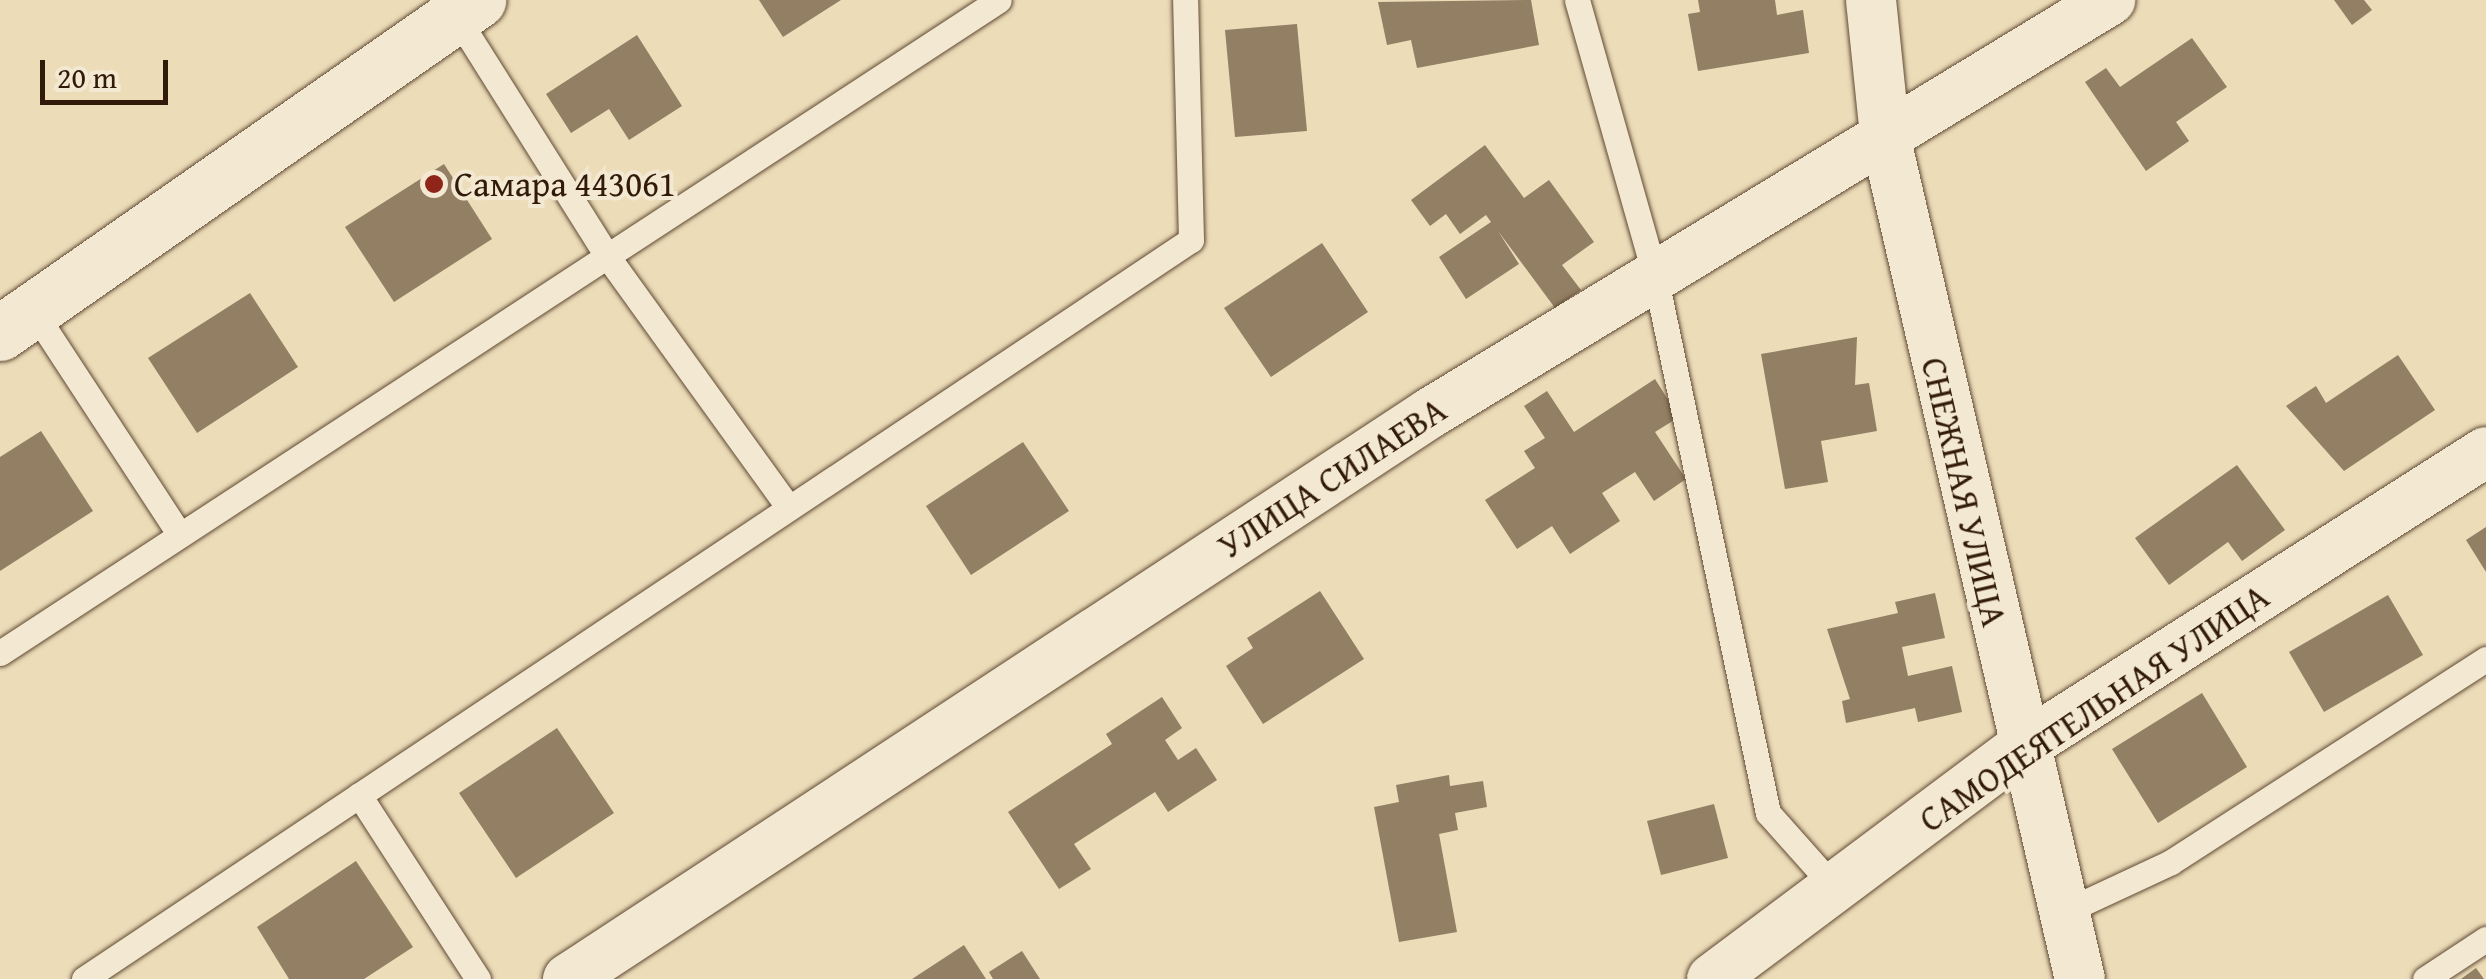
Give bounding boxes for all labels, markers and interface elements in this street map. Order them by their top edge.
scale bar [45,40,172,102]
text: 20 m [57,55,117,99]
place label: Самара 443061 [454,163,676,205]
marker: Самара 443061 [423,173,445,195]
street label: СНЕЖНАЯ УЛИЦА [1913,353,2015,631]
street label: УЛИЦА СИЛАЕВА [1210,389,1454,567]
street label: САМОДЕЯТЕЛЬНАЯ УЛИЦА [1911,575,2277,841]

